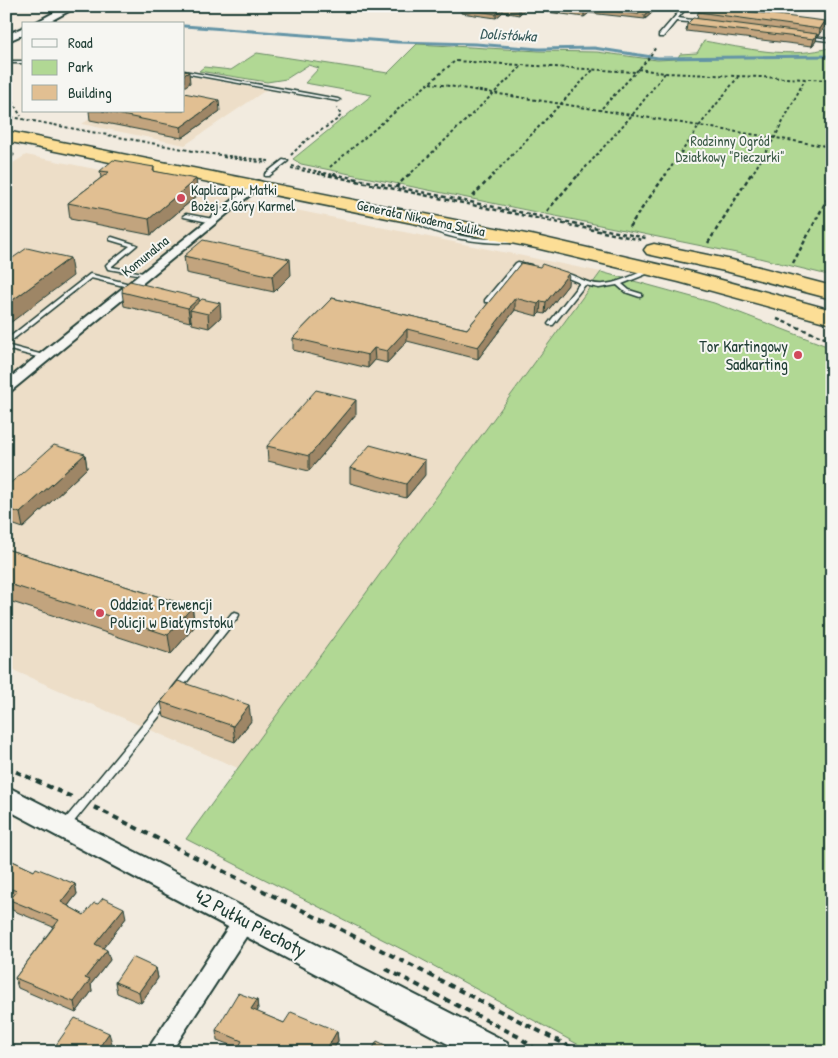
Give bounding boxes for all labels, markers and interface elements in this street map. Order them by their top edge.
legend [22,22,185,112]
water label: Dolistówka [479,23,539,47]
text: Road [68,32,93,53]
text: Park [68,56,93,77]
text: Building [68,82,112,103]
park label: Rodzinny Ogród Działkowy "Pieczurki" [676,131,784,167]
place label: Kaplica pw. Matki Bożej z Góry Karmel [191,180,295,216]
marker: Kaplica pw. Matki Bożej z Góry Karmel [175,192,187,204]
street label: Generała Nikodema Sulika [355,195,487,240]
street label: Komunalna [117,230,173,280]
place label: Tor Kartingowy Sadkarting [699,335,788,375]
marker: Tor Kartingowy Sadkarting [792,349,804,361]
place label: Oddział Prewencji Policji w Białymstoku [110,593,234,633]
marker: Oddział Prewencji Policji w Białymstoku [94,607,106,619]
street label: 42 Pułku Piechoty [191,883,311,963]

